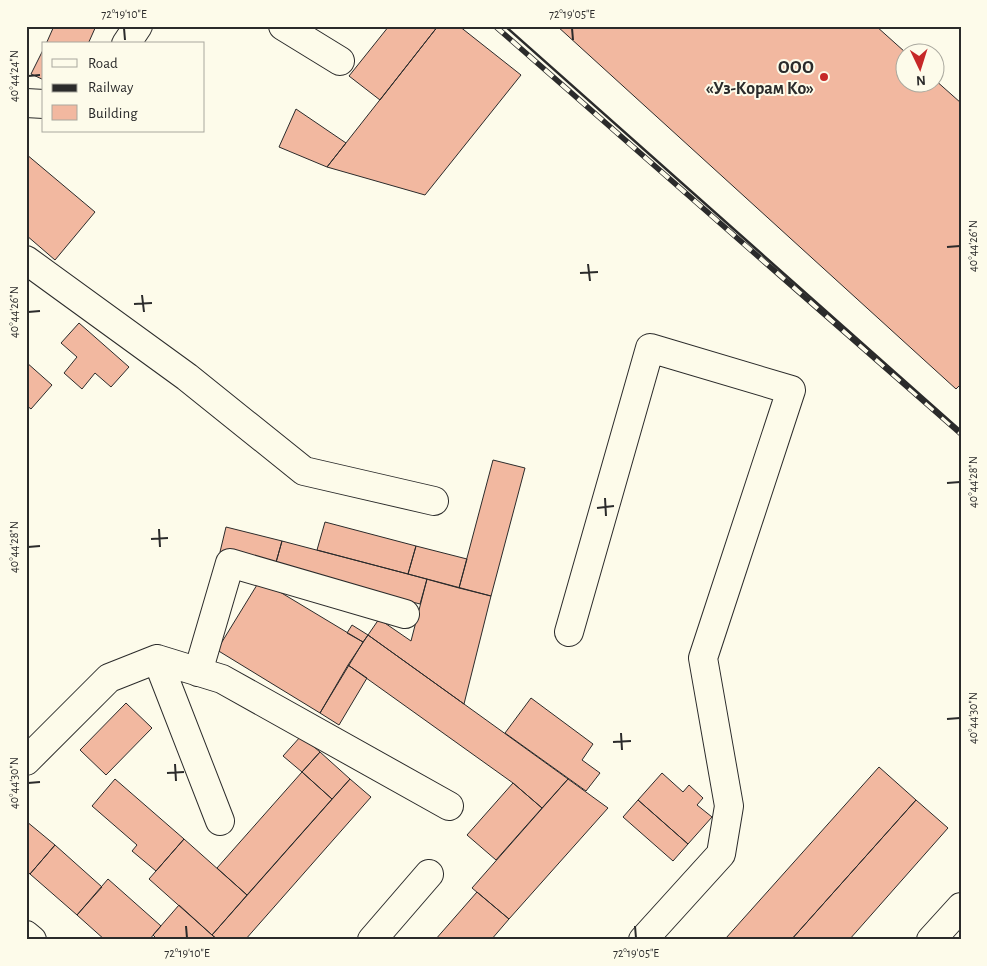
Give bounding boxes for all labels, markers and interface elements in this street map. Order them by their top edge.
text: 72°19'10"E [101,8,147,20]
text: 72°19'05"E [549,8,595,20]
legend [42,42,205,132]
north arrow [894,42,944,92]
text: 40°44'24"N [8,50,20,102]
text: Road [88,56,118,71]
place label: ООО «Уз-Корам Ко» [705,59,814,98]
marker: ООО «Уз-Корам Ко» [818,71,830,83]
text: N [915,73,926,87]
text: Railway [88,80,134,95]
text: Building [88,106,138,121]
text: 40°44'26"N [967,220,979,272]
text: 40°44'26"N [8,286,20,338]
text: 40°44'28"N [967,456,979,508]
text: 40°44'28"N [8,521,20,573]
text: 40°44'30"N [967,692,979,744]
text: 40°44'30"N [8,757,20,809]
text: 72°19'10"E [164,947,210,959]
text: 72°19'05"E [613,947,659,959]

